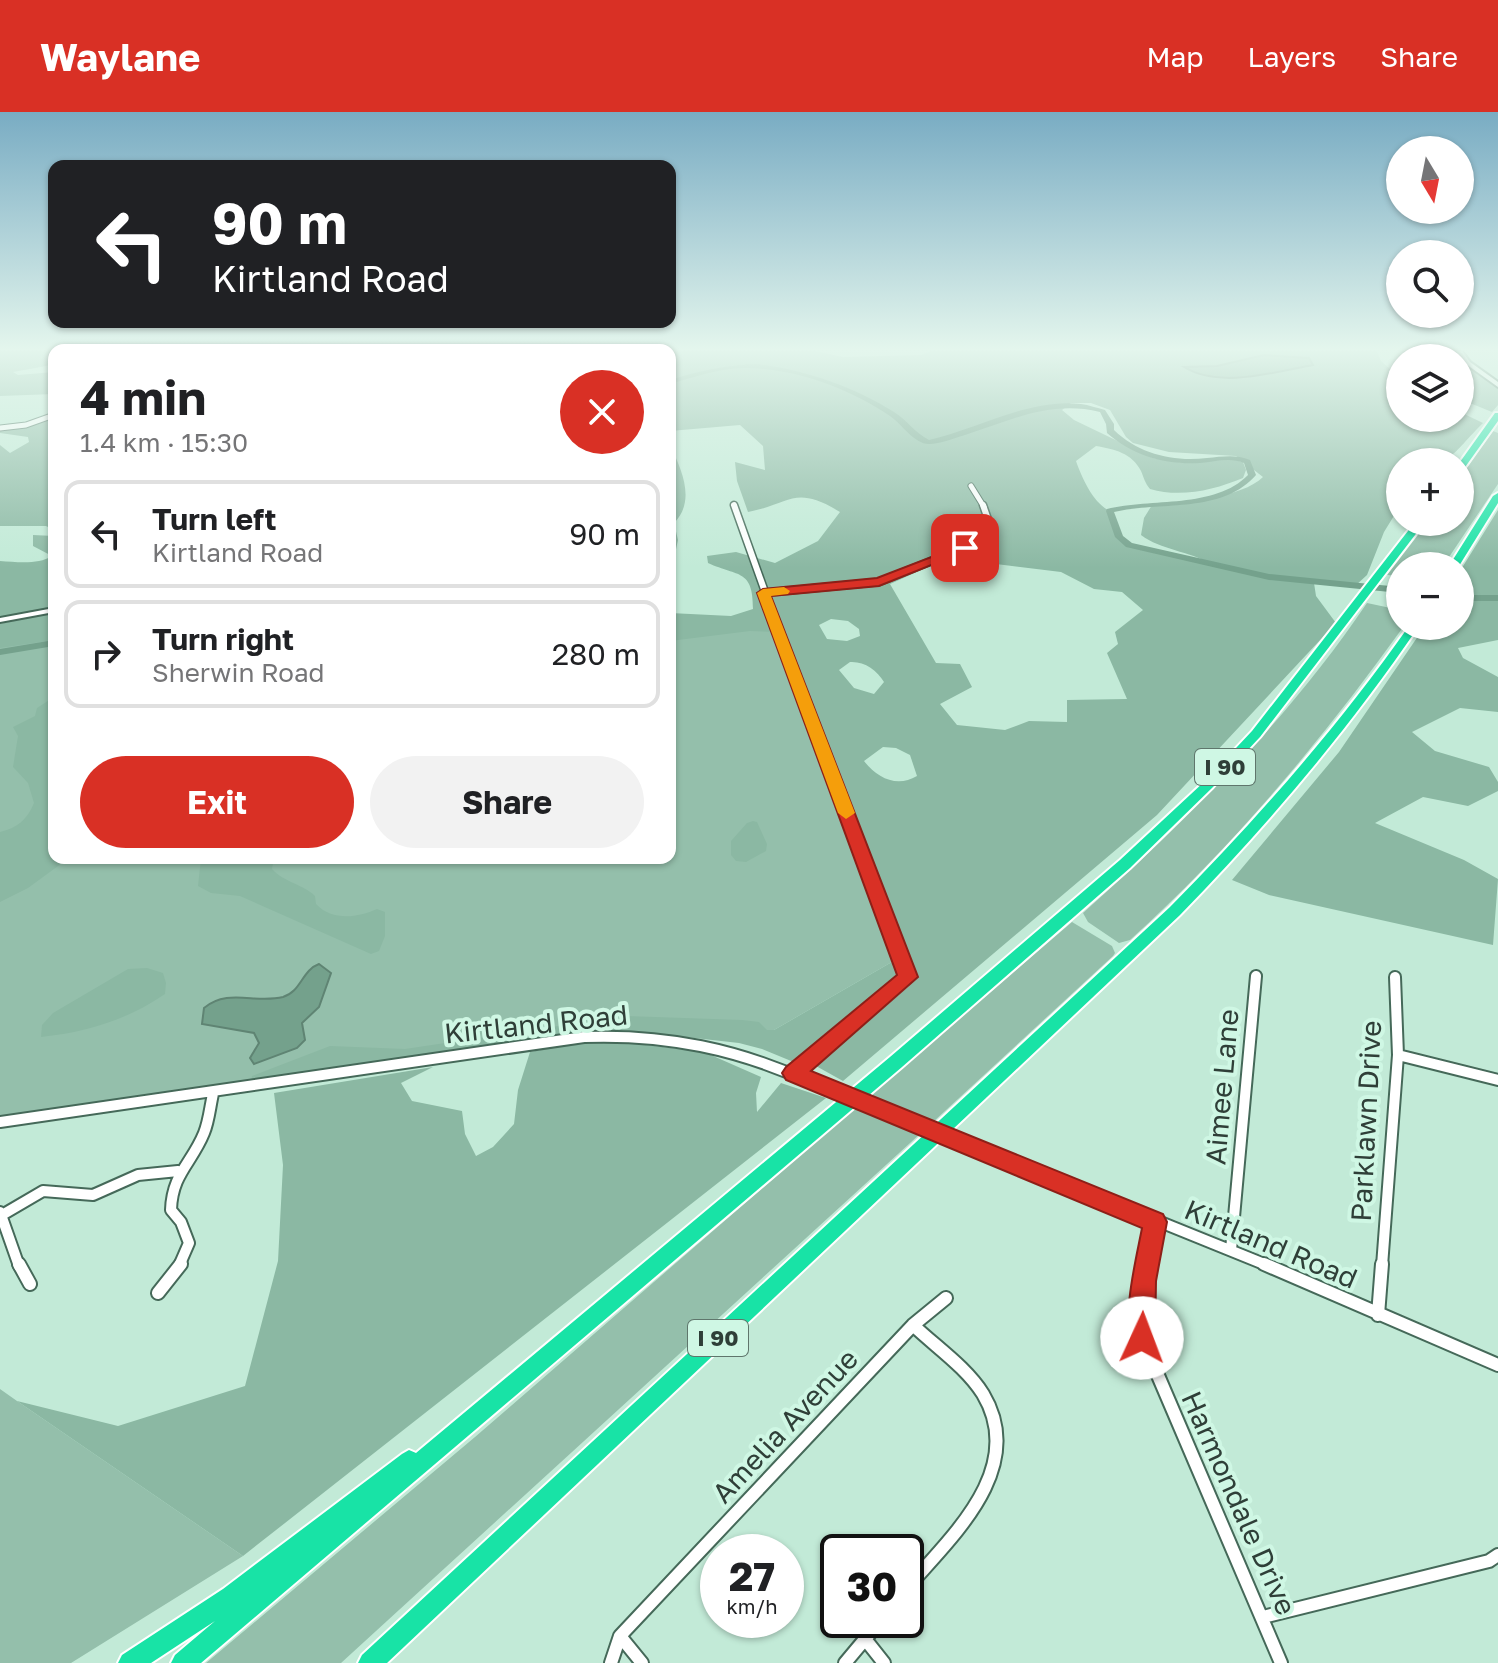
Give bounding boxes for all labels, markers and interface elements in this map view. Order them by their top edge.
text: Waylane [40,34,201,79]
text: Map [1146,40,1204,73]
text: Layers [1248,40,1336,73]
text: Share [1380,40,1458,73]
north arrow [1386,136,1474,224]
map controls [1386,136,1474,640]
text: 90 m [212,189,347,256]
icon: left [80,192,184,296]
button: search [1386,240,1474,328]
text: Kirtland Road [212,257,449,300]
button: layers [1386,344,1474,432]
text: 4 min [80,368,206,426]
button: close [560,370,644,454]
text: 1.4 km · 15:30 [80,427,248,458]
button: + [1386,448,1474,536]
text: Turn left [152,501,277,537]
icon: left [84,512,128,556]
pin [931,514,999,582]
text: 90 m [569,516,640,552]
icon: arrive [943,526,987,570]
text: Kirtland Road [152,537,323,568]
button: − [1386,552,1474,640]
text: Turn right [152,621,294,657]
icon: right [84,632,128,676]
text: 280 m [552,636,640,672]
text: Sherwin Road [152,657,325,688]
road number: I 90 [1195,749,1255,785]
button: Exit [80,756,354,848]
button: Share [370,756,644,848]
street label: Kirtland Road [443,997,629,1050]
street label: Aimee Lane [1198,1008,1245,1166]
street label: Parklawn Drive [1344,1020,1387,1222]
street label: Kirtland Road [1180,1192,1362,1295]
position arrow [1100,1296,1184,1380]
road number: I 90 [688,1320,748,1356]
street label: Amelia Avenue [705,1342,864,1509]
street label: Harmondale Drive [1175,1386,1304,1620]
speed limit sign: 30 [820,1534,924,1638]
text: 27 [729,1552,775,1600]
text: km/h [727,1594,777,1618]

